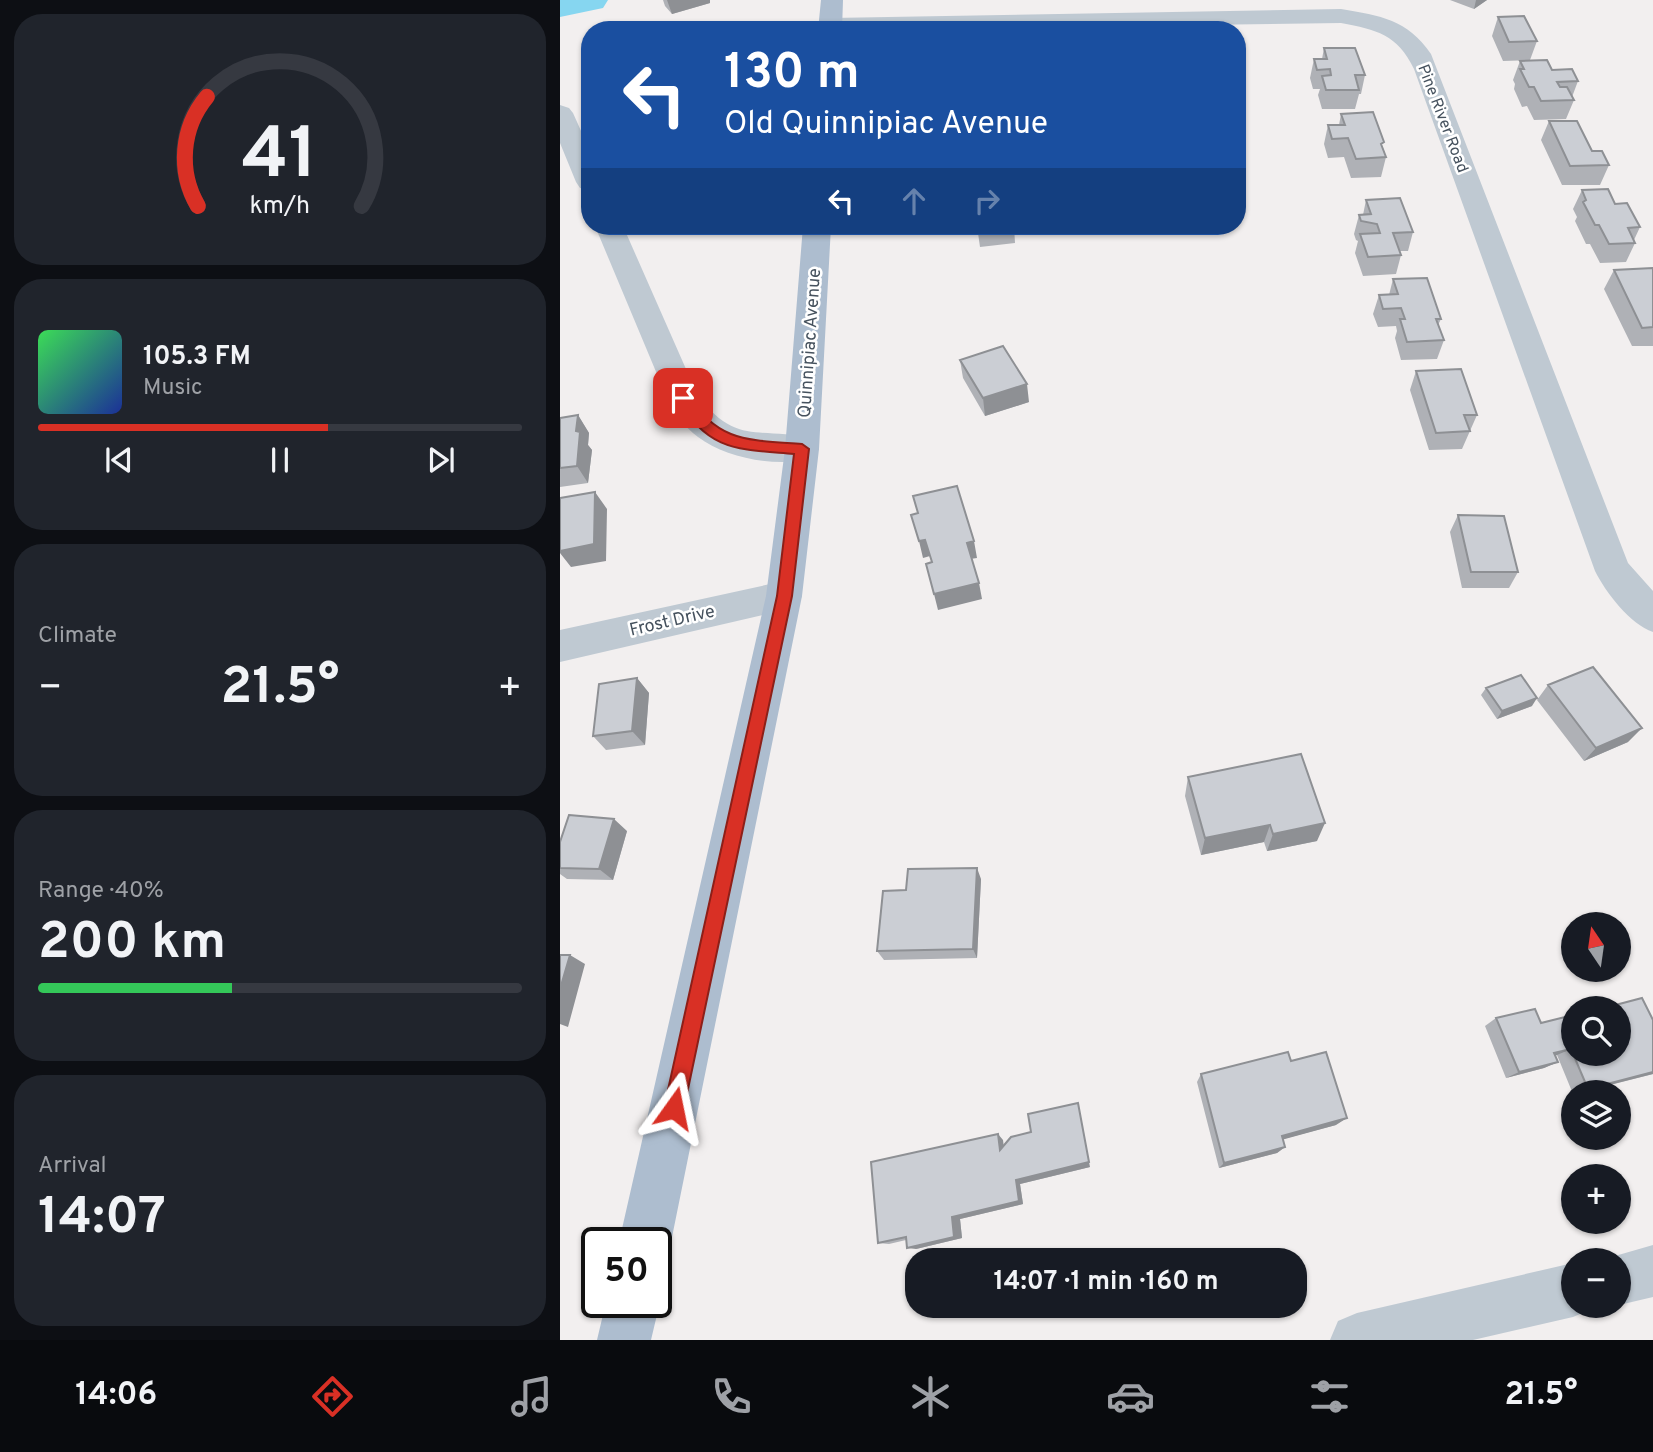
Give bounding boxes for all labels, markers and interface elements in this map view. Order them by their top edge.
text: 130 m [724,44,860,106]
icon: left [609,49,700,140]
street label: Pine River Road [1412,62,1472,176]
text: Old Quinnipiac Avenue [724,105,1048,145]
text: 41 [242,112,318,204]
icon: left [822,182,860,220]
icon: ahead [895,182,933,220]
icon: right [968,182,1006,220]
text: km/h [250,190,310,222]
street label: Quinnipiac Avenue [794,267,827,419]
text: 105.3 FM [143,341,251,374]
pin [653,368,713,428]
text: Music [143,374,203,403]
icon: arrive [664,379,702,417]
icon: previous [100,441,138,479]
icon: pause [261,441,299,479]
icon: next [422,441,460,479]
street label: Frost Drive [627,600,717,642]
text: Climate [38,622,117,651]
text: 21.5° [221,656,339,722]
text: − [38,665,63,714]
text: + [497,665,522,714]
text: Range · 40% [38,877,164,906]
text: 200 km [38,911,226,977]
north arrow [1561,912,1631,982]
map controls [1561,912,1631,1318]
button: search [1561,996,1631,1066]
position arrow [637,1071,711,1145]
button: layers [1561,1080,1631,1150]
text: Arrival [38,1152,107,1181]
button: + [1561,1164,1631,1234]
text: 14:07 [38,1186,166,1252]
speed limit sign: 50 [581,1227,672,1318]
button: − [1561,1248,1631,1318]
text: 14:07 · 1 min · 160 m [993,1266,1219,1299]
icon: directions [308,1372,357,1421]
icon: music [507,1372,556,1421]
icon: phone [707,1372,756,1421]
icon: climate [906,1372,955,1421]
icon: car [1106,1372,1155,1421]
icon: filters [1305,1372,1354,1421]
text: 14:06 [75,1376,157,1416]
text: 21.5° [1505,1376,1578,1416]

